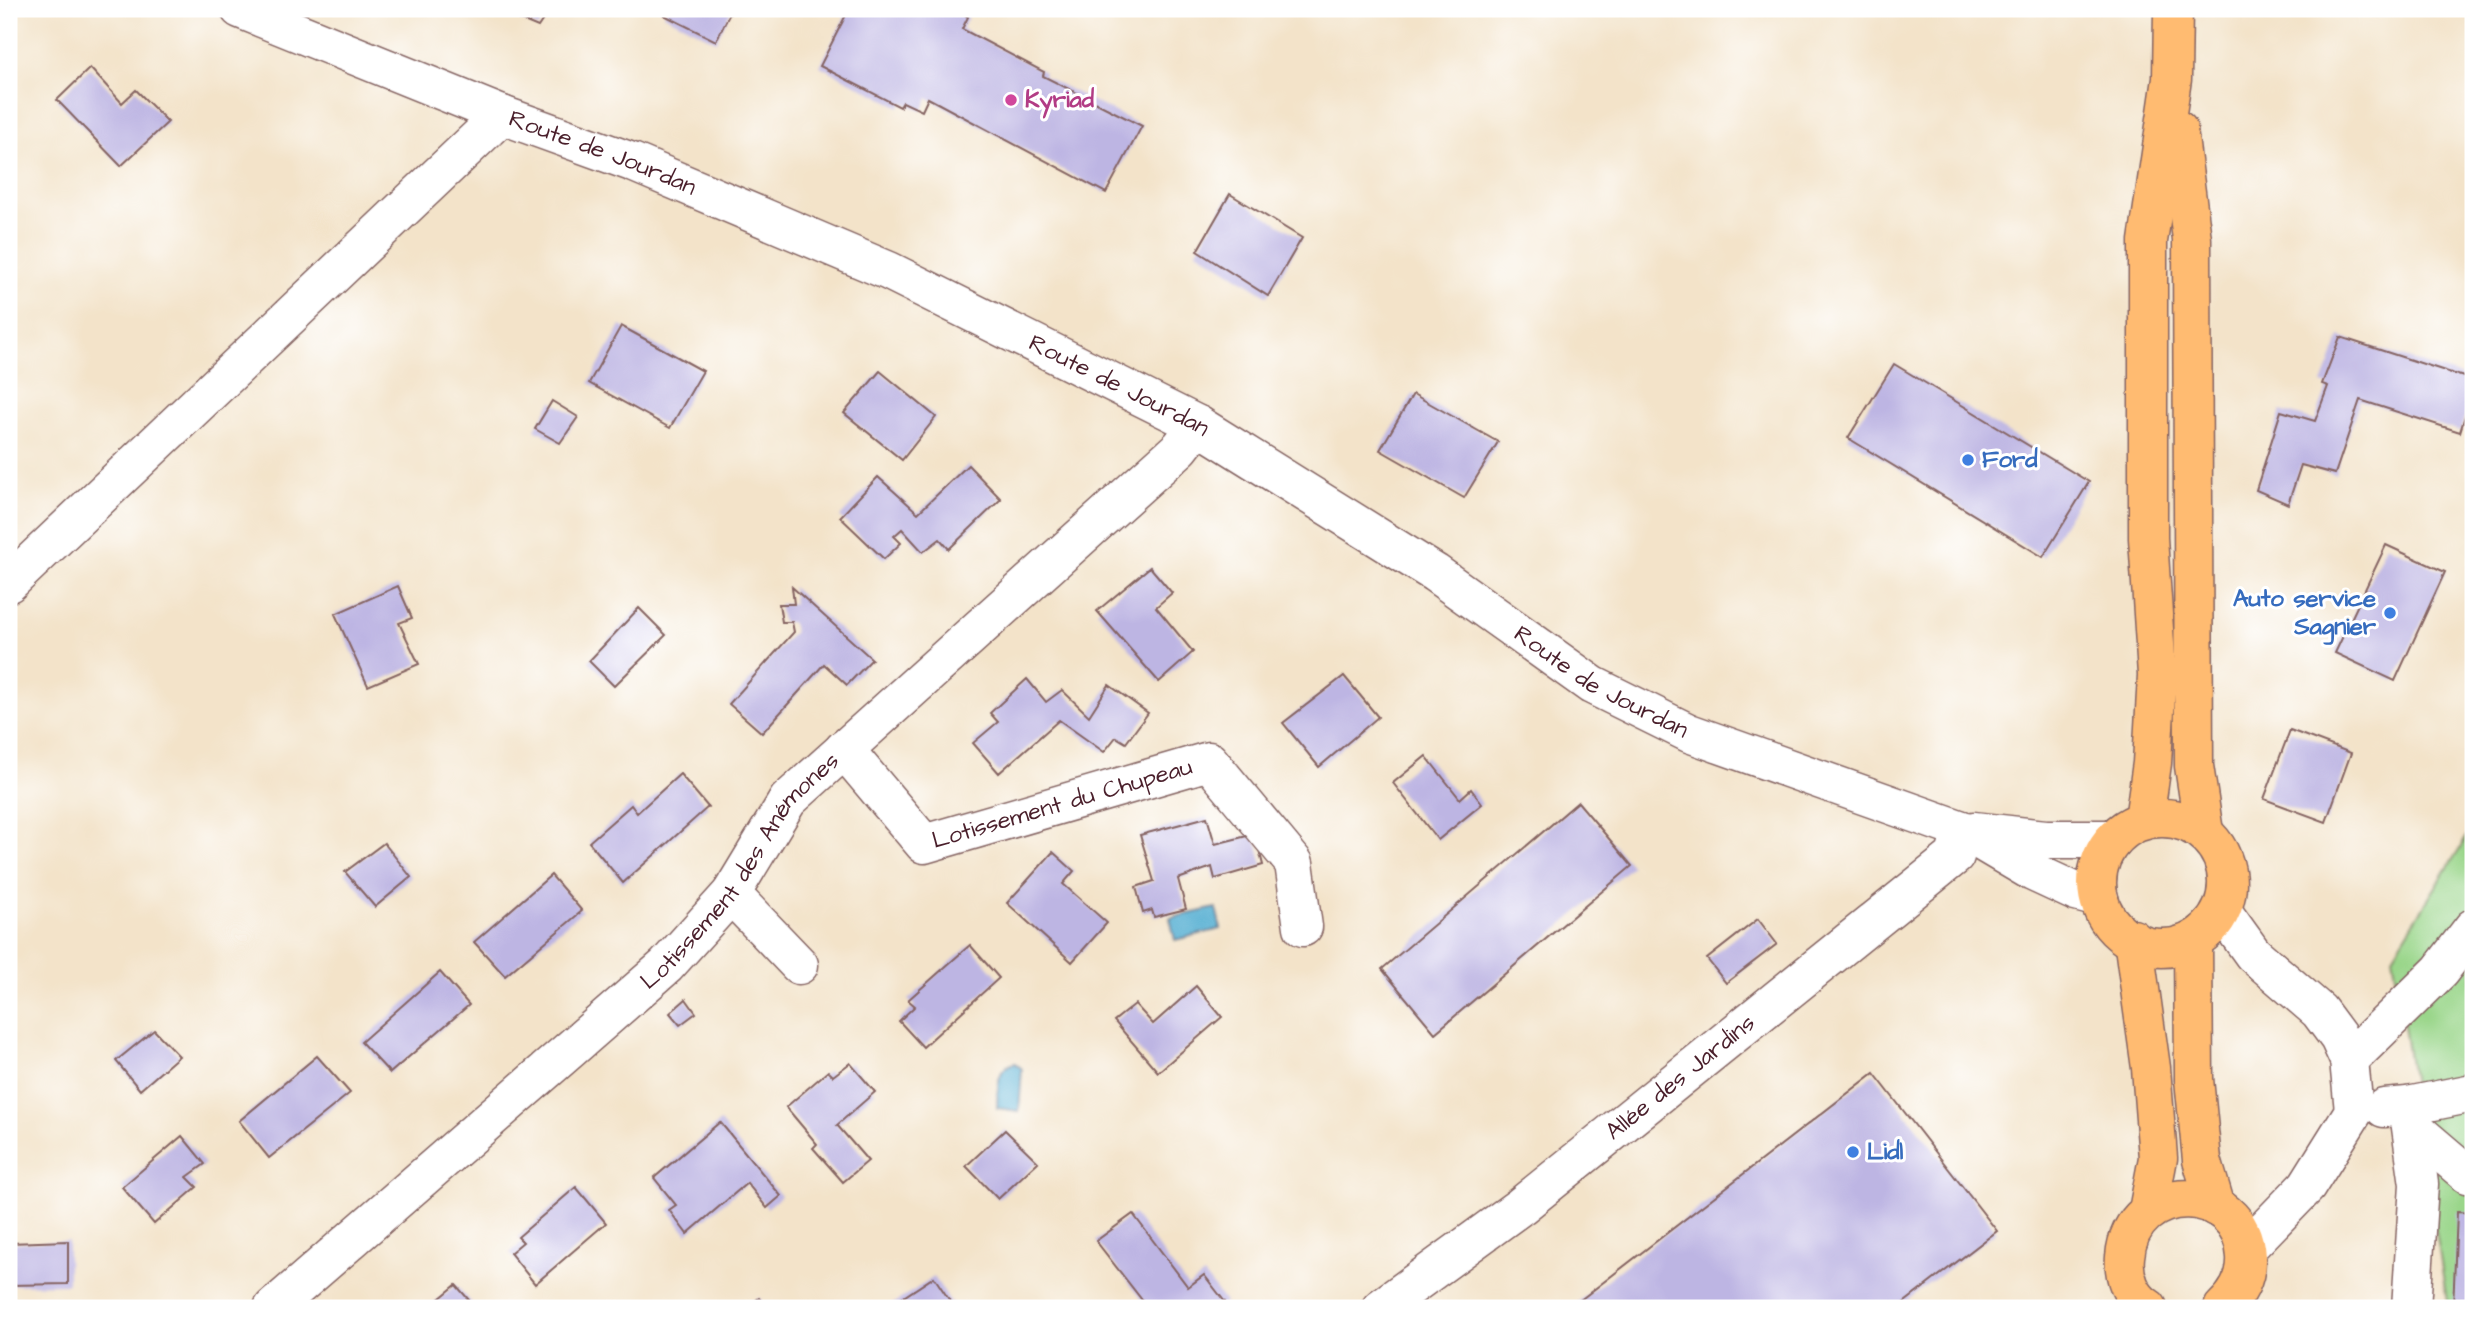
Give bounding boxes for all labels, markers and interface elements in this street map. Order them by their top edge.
place label: Kyriad [1025,83,1095,119]
marker: Kyriad [1003,92,1019,108]
street label: Route de Jourdan [504,102,701,204]
street label: Route de Jourdan [1023,326,1216,445]
place label: Ford [1982,443,2038,477]
marker: Ford [1960,452,1976,468]
place label: Auto service Sagnier [2233,582,2377,645]
marker: Auto service Sagnier [2382,605,2398,621]
street label: Route de Jourdan [1507,617,1694,747]
street label: Lotissement des Anémones [633,745,847,998]
street label: Lotissement du Chupeau [928,750,1196,858]
street label: Allée des Jardins [1598,1007,1763,1148]
place label: Lidl [1867,1135,1904,1169]
marker: Lidl [1845,1144,1861,1160]

